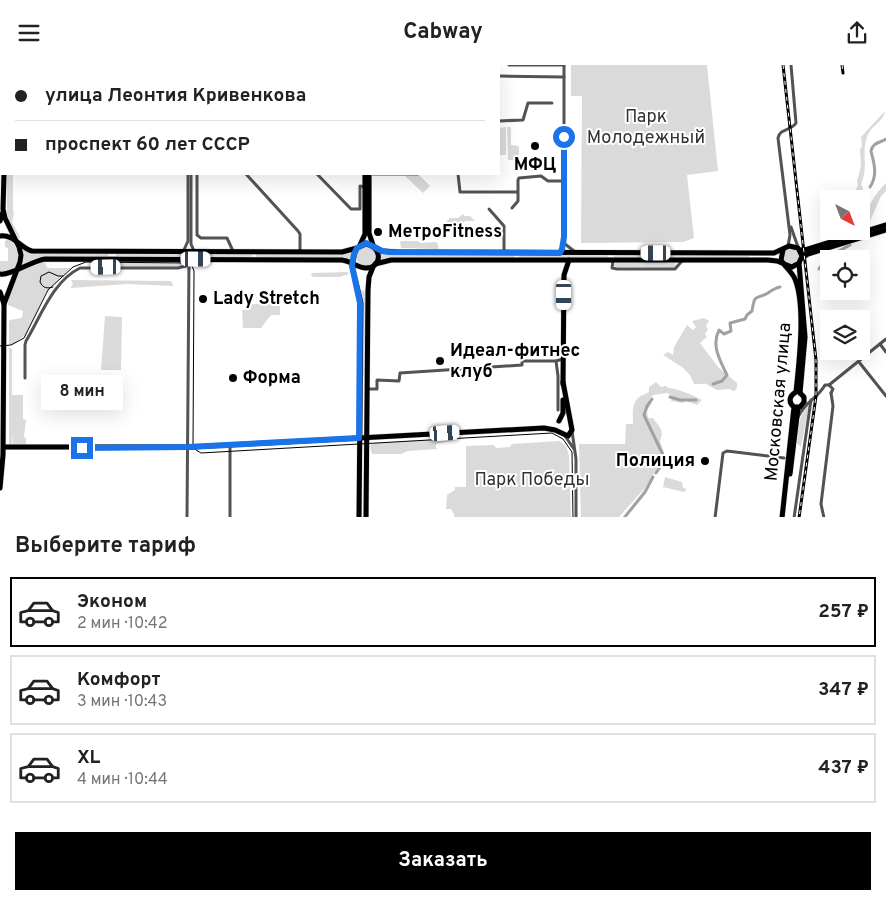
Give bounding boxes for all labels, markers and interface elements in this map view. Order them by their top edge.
icon: menu [15,19,43,47]
text: Cabway [403,19,483,46]
icon: share [843,19,871,47]
text: улица Леонтия Кривенкова [45,84,306,108]
park label: Парк Молодежный [587,106,705,150]
route start [553,126,575,148]
text: проспект 60 лет СССР [45,133,250,157]
marker: МФЦ [529,140,541,152]
place label: МФЦ [514,154,556,177]
north arrow [820,190,870,240]
map controls [820,190,870,360]
place label: МетроFitness [388,221,502,244]
marker: МетроFitness [372,226,384,238]
car [641,246,671,261]
button: locate [820,250,870,300]
car [181,252,211,267]
car [90,259,121,275]
car [556,280,571,310]
place label: Lady Stretch [213,288,320,311]
marker: Lady Stretch [197,293,209,305]
button: layers [820,310,870,360]
street label: Московская улица [761,322,797,482]
place label: Идеал-фитнес клуб [450,340,580,384]
marker: Идеал-фитнес клуб [434,355,446,367]
place label: Форма [243,367,301,390]
marker: Форма [227,372,239,384]
callout: 8 мин [41,375,123,411]
text: 8 мин [59,382,105,402]
car [429,424,460,442]
route end [71,437,93,459]
place label: Полиция [616,450,695,473]
marker: Полиция [699,455,711,467]
park label: Парк Победы [475,469,589,492]
text: Выберите тариф [15,533,196,560]
icon: car [17,590,62,635]
text: Эконом [77,590,147,614]
text: 257 ₽ [818,600,869,624]
text: 2 мин · 10:42 [77,614,168,634]
icon: car [17,668,62,713]
text: Комфорт [77,668,160,692]
text: 347 ₽ [818,678,869,702]
text: 3 мин · 10:43 [77,692,167,712]
icon: car [17,746,62,791]
text: XL [77,746,100,770]
text: 437 ₽ [818,756,869,780]
text: 4 мин · 10:44 [77,770,168,790]
button: Заказать [15,832,871,890]

